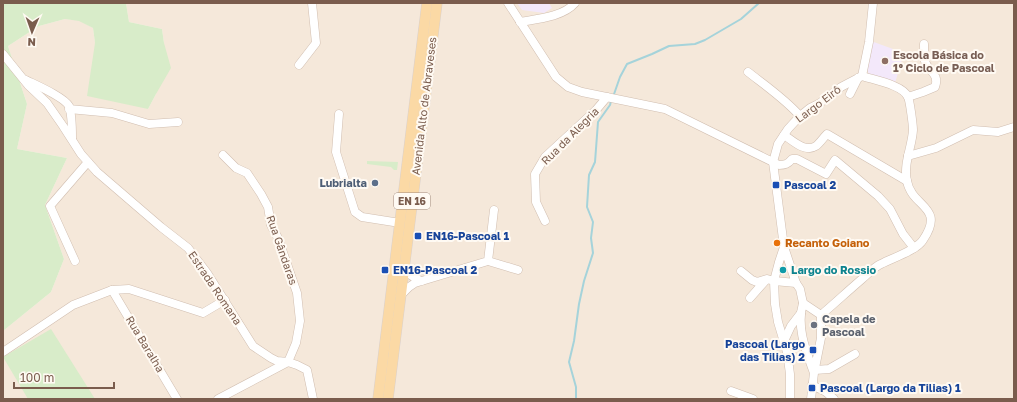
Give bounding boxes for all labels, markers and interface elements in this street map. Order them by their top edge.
north arrow [12,12,52,52]
text: N [27,36,36,49]
street label: Avenida Alto de Abraveses [409,36,438,176]
place label: Escola Básica do 1º Ciclo de Pascoal [893,48,995,74]
marker: Escola Básica do 1º Ciclo de Pascoal [880,56,890,66]
street label: Largo Eirô [792,82,843,125]
street label: Rua da Alegria [538,104,601,167]
place label: Lubrialta [320,176,367,189]
marker: Lubrialta [370,178,380,188]
place label: Pascoal 2 [784,178,836,191]
marker: Pascoal 2 [771,180,781,190]
road number: EN 16 [394,193,430,209]
street label: Rua Gândaras [264,213,301,287]
place label: EN16-Pascoal 1 [426,229,510,242]
marker: EN16-Pascoal 1 [413,231,423,241]
place label: Recanto Goiano [785,236,870,249]
marker: Recanto Goiano [772,238,782,248]
street label: Estrada Romana [186,248,245,327]
place label: EN16-Pascoal 2 [393,263,478,276]
place label: Largo do Rossio [791,263,877,276]
marker: EN16-Pascoal 2 [380,265,390,275]
marker: Largo do Rossio [778,265,788,275]
place label: Capela de Pascoal [822,312,876,338]
street label: Rua Baralha [124,313,167,374]
marker: Capela de Pascoal [809,320,819,330]
place label: Pascoal (Largo das Tilias) 2 [725,337,805,363]
marker: Pascoal (Largo das Tilias) 2 [808,345,818,355]
scale bar [14,364,114,390]
text: 100 m [20,370,54,385]
place label: Pascoal (Largo da Tilias) 1 [820,381,961,394]
marker: Pascoal (Largo da Tilias) 1 [807,383,817,393]

